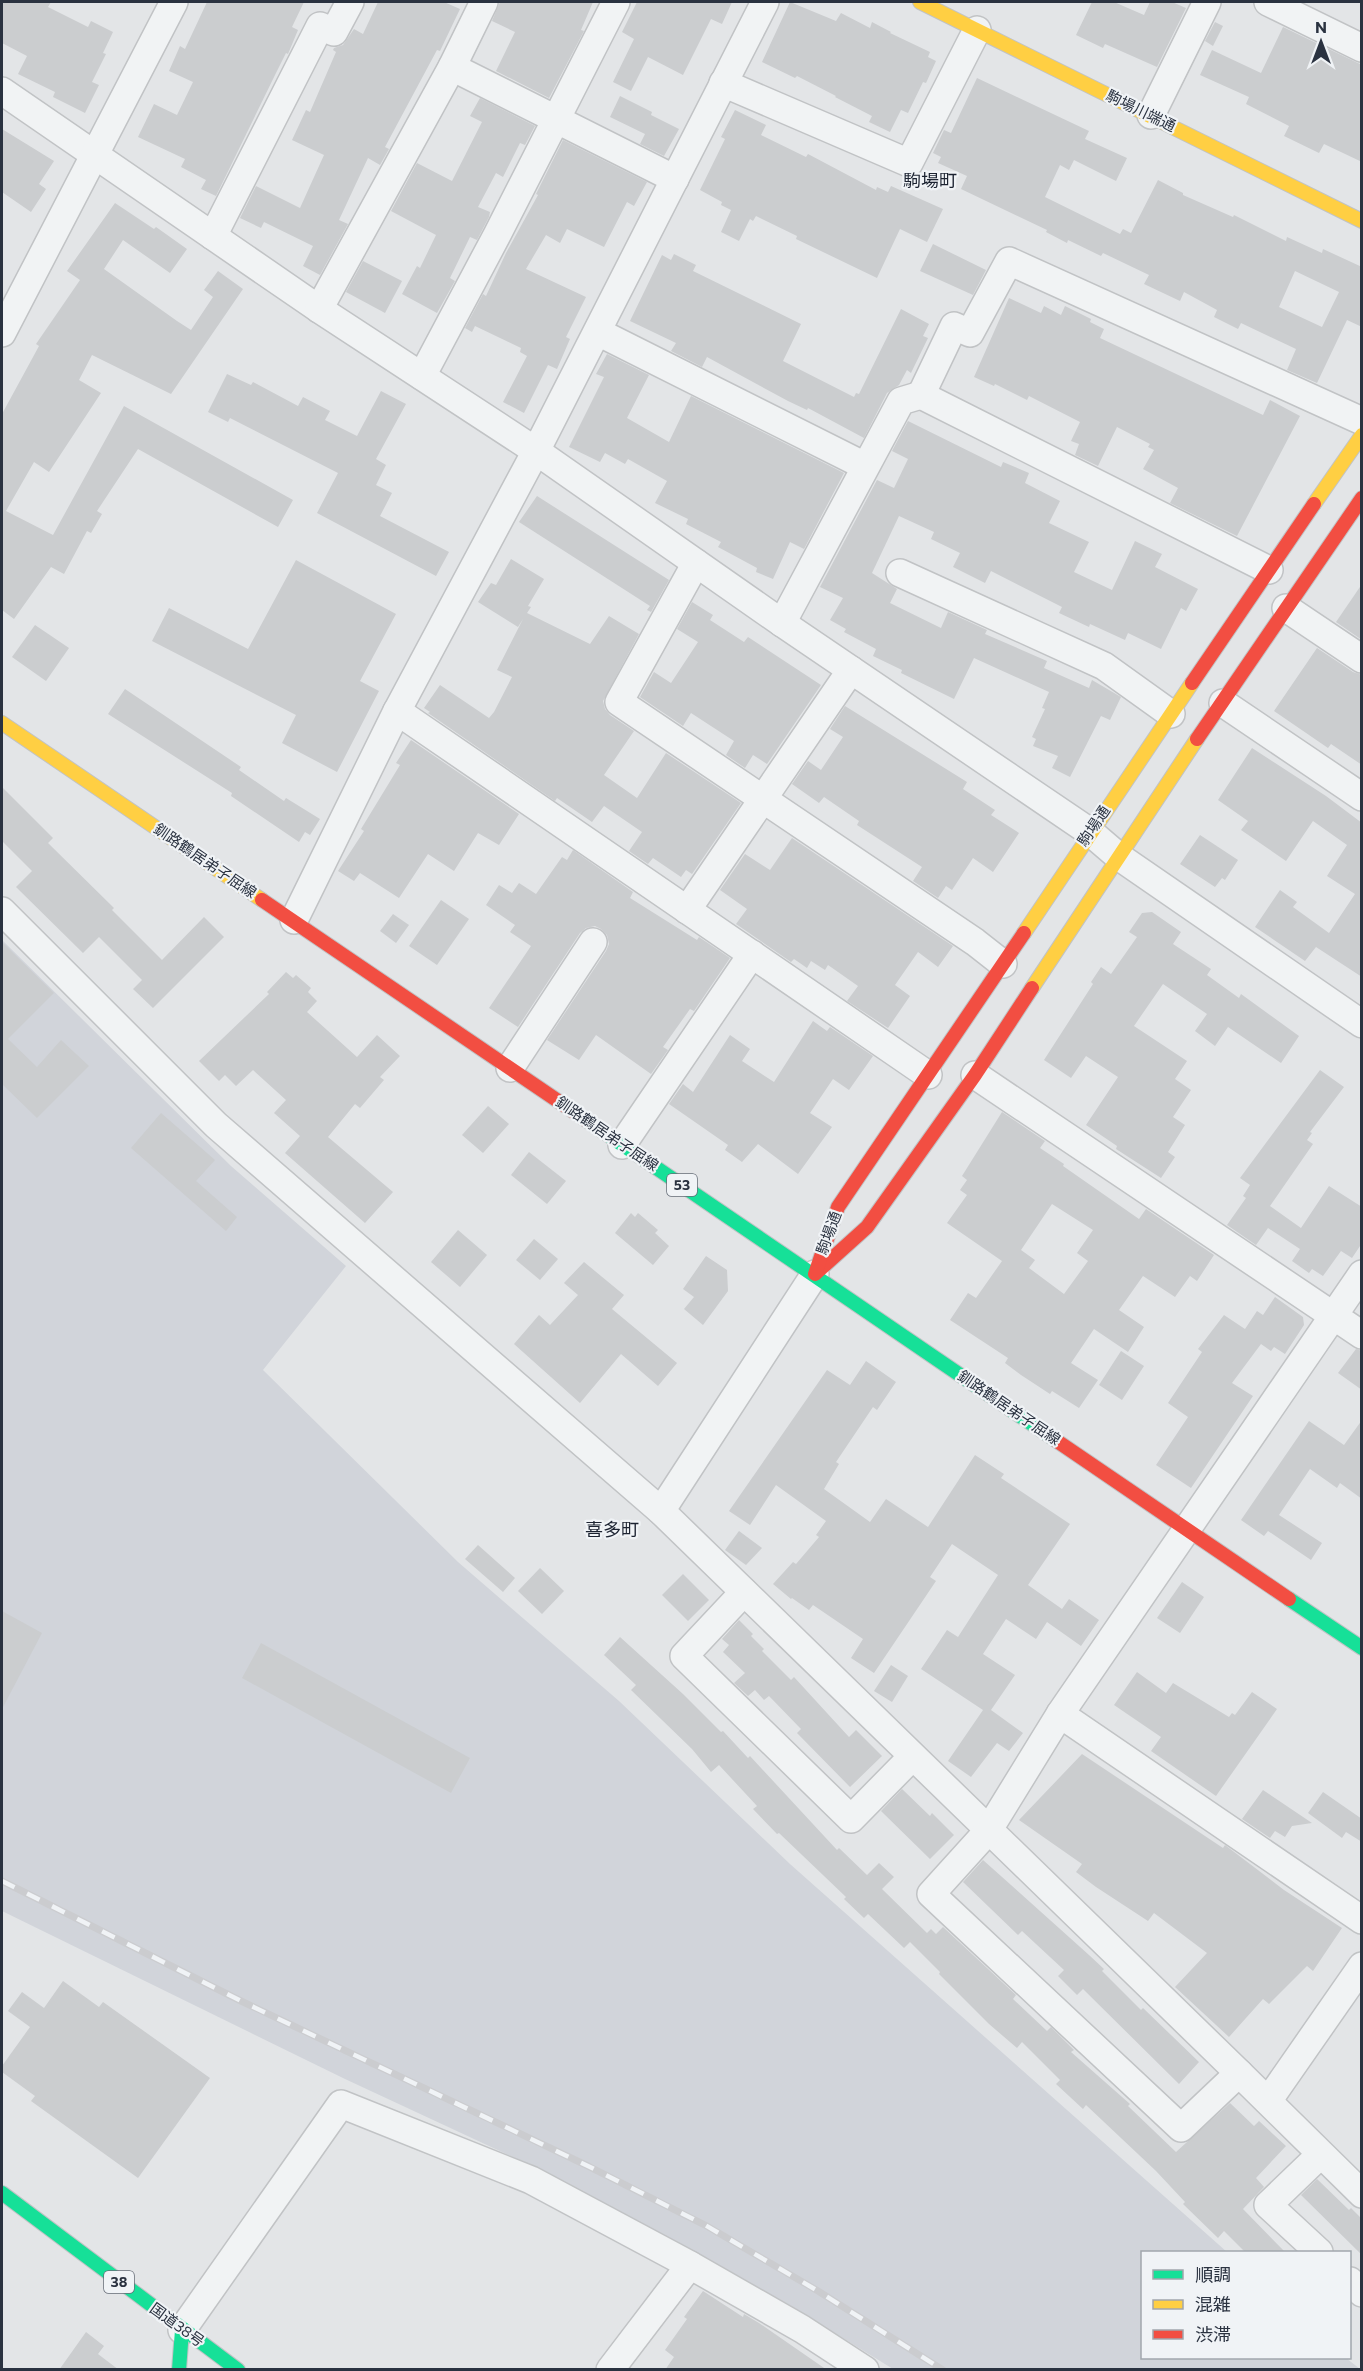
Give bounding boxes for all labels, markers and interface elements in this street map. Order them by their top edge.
north arrow [1291,12,1351,72]
text: N [1315,17,1327,36]
street label: 駒場川端通 [1104,86,1179,135]
district label: 駒場町 [903,169,957,191]
street label: 駒場通 [1073,802,1113,849]
street label: 釧路鶴居弟子屈線 [151,819,260,901]
street label: 釧路鶴居弟子屈線 [553,1092,662,1174]
road number: 53 [667,1174,697,1196]
street label: 駒場通 [812,1208,844,1257]
street label: 釧路鶴居弟子屈線 [955,1366,1064,1448]
district label: 喜多町 [585,1518,639,1540]
legend [1141,2251,1351,2359]
text: 順調 [1195,2263,1231,2285]
road number: 38 [104,2271,134,2293]
text: 混雑 [1195,2293,1231,2315]
street label: 国道38号 [147,2298,208,2350]
text: 渋滞 [1195,2323,1231,2345]

